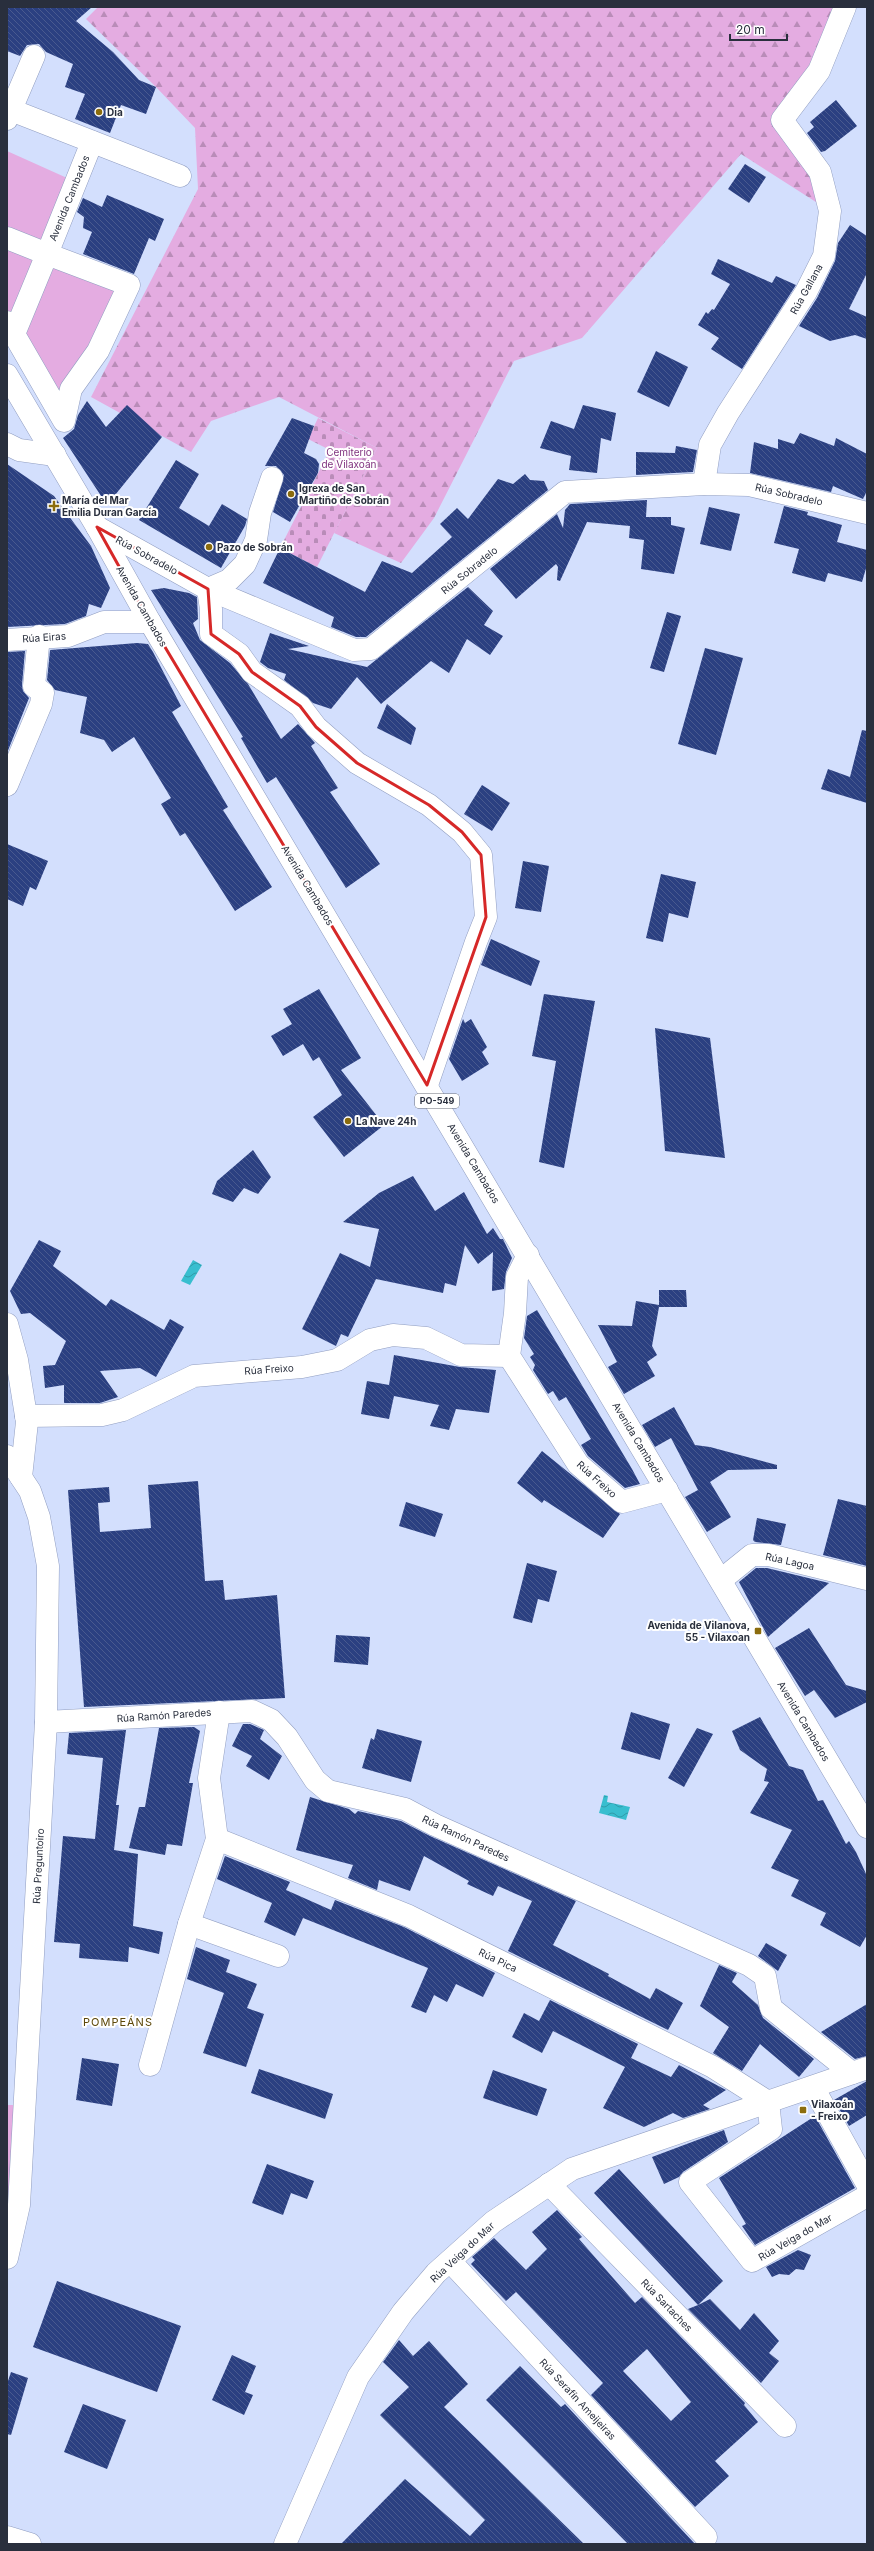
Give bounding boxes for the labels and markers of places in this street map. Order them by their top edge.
place label: Dia [107,106,123,118]
marker: Dia [94,107,104,117]
place label: Igrexa de San Martiño de Sobrán [299,482,389,506]
marker: Igrexa de San Martiño de Sobrán [286,489,296,499]
place label: María del Mar Emilia Duran García [62,494,157,518]
marker: María del Mar Emilia Duran García [49,501,59,511]
place label: Pazo de Sobrán [217,541,293,553]
marker: Pazo de Sobrán [204,542,214,552]
place label: La Nave 24h [356,1115,416,1127]
marker: La Nave 24h [343,1116,353,1126]
place label: Avenida de Vilanova, 55 - Vilaxoan [647,1619,750,1643]
marker: Avenida de Vilanova, 55 - Vilaxoan [753,1626,763,1636]
place label: Vilaxoán - Freixo [811,2098,854,2122]
marker: Vilaxoán - Freixo [798,2105,808,2115]

